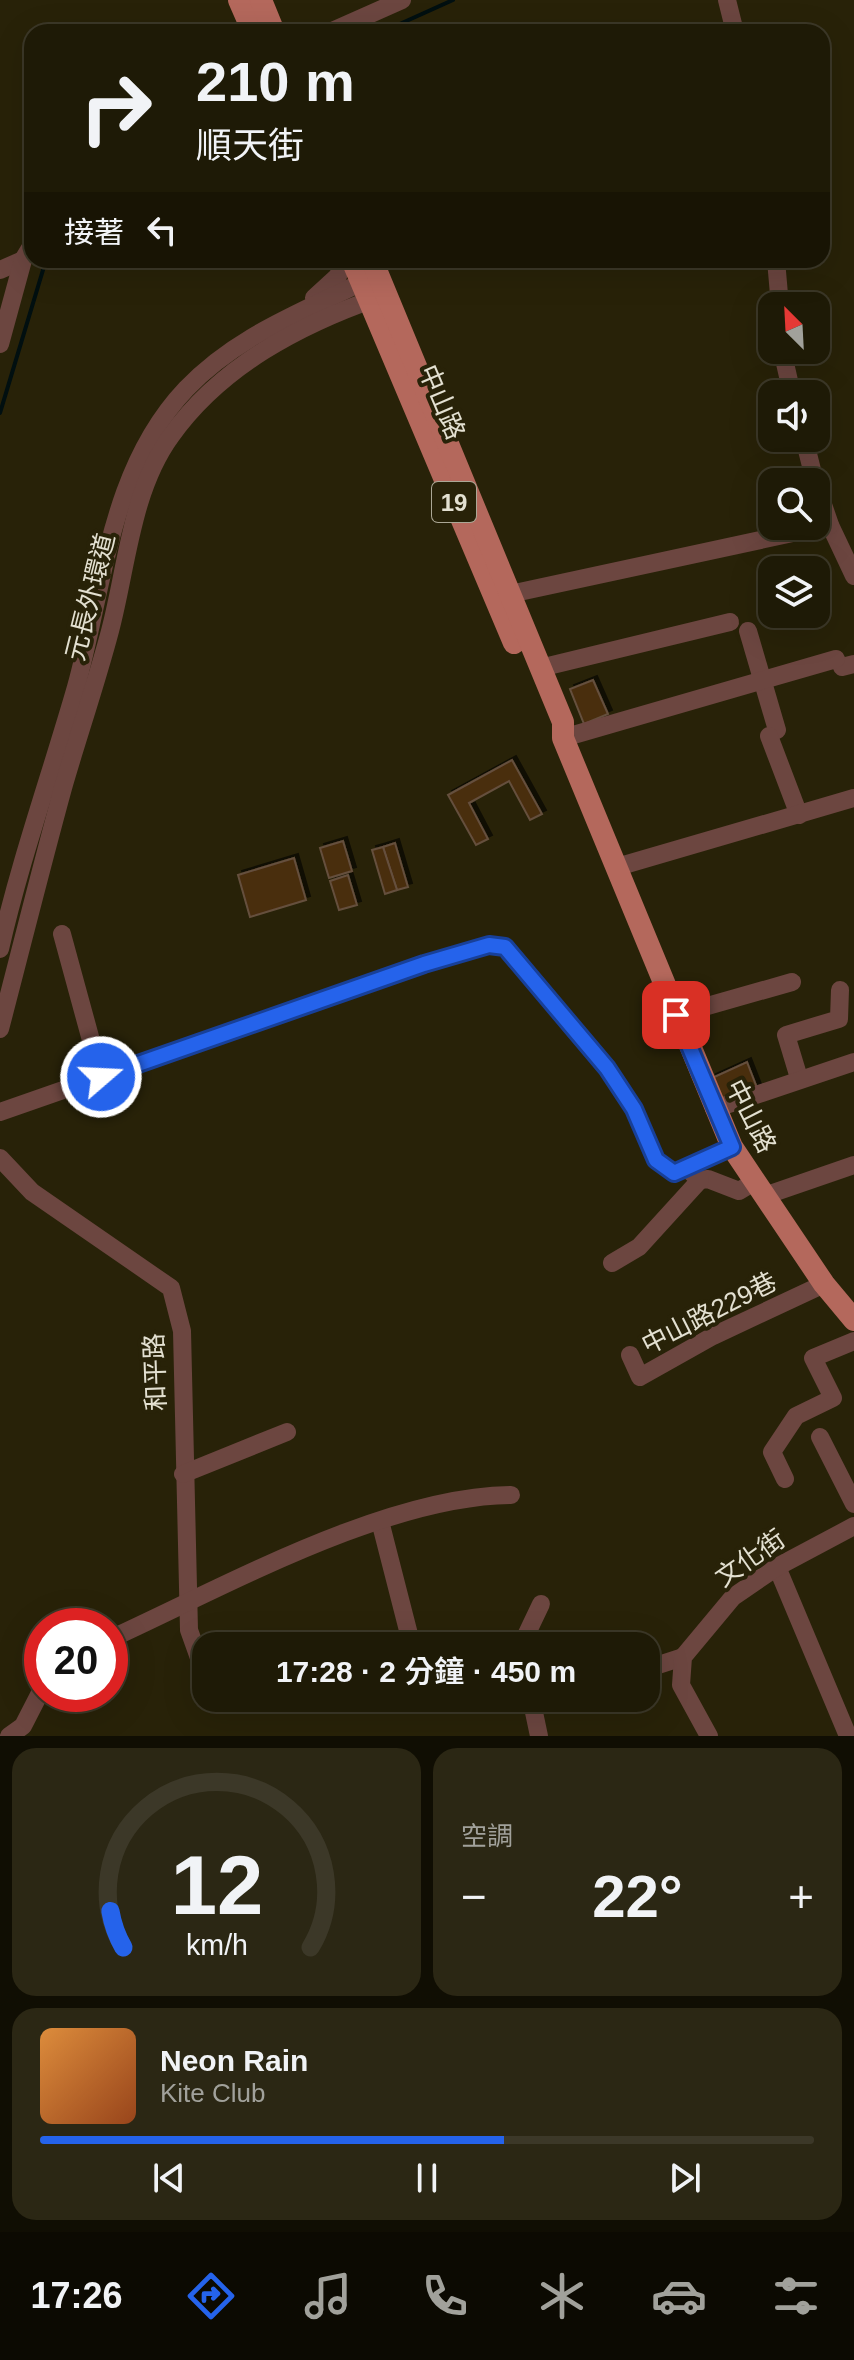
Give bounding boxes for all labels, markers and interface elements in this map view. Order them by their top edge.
text: 210 m [196,50,355,113]
icon: right [64,56,168,160]
text: 順天街 [196,125,304,166]
icon: left [140,208,184,252]
text: 接著 [64,216,124,249]
north arrow [758,292,830,364]
map controls [758,292,830,628]
street label: 中山路 [413,360,471,444]
button: sound [758,380,830,452]
button: search [758,468,830,540]
road number: 19 [432,482,476,522]
street label: 元長外環道 [60,530,120,664]
button: layers [758,556,830,628]
pin [642,981,710,1049]
icon: arrive [654,993,698,1037]
position arrow [59,1035,143,1119]
street label: 中山路 [720,1074,782,1158]
street label: 中山路229巷 [637,1266,781,1360]
street label: 和平路 [139,1332,171,1412]
street label: 文化街 [709,1523,791,1593]
speed limit sign: 20 [24,1608,128,1712]
text: 17:28 · 2 分鐘 · 450 m [276,1655,576,1688]
text: 空調 [461,1821,513,1851]
text: 12 [170,1839,263,1932]
text: 22° [592,1863,683,1930]
text: − [461,1872,487,1921]
text: + [788,1872,814,1921]
text: km/h [186,1929,247,1961]
text: Neon Rain [160,2044,308,2077]
text: Kite Club [160,2078,266,2108]
icon: previous [147,2156,191,2200]
icon: pause [405,2156,449,2200]
icon: next [663,2156,707,2200]
icon: directions [183,2268,239,2324]
icon: music [300,2268,356,2324]
icon: phone [417,2268,473,2324]
icon: climate [534,2268,590,2324]
icon: car [651,2268,707,2324]
icon: filters [768,2268,824,2324]
text: 17:26 [30,2275,123,2316]

